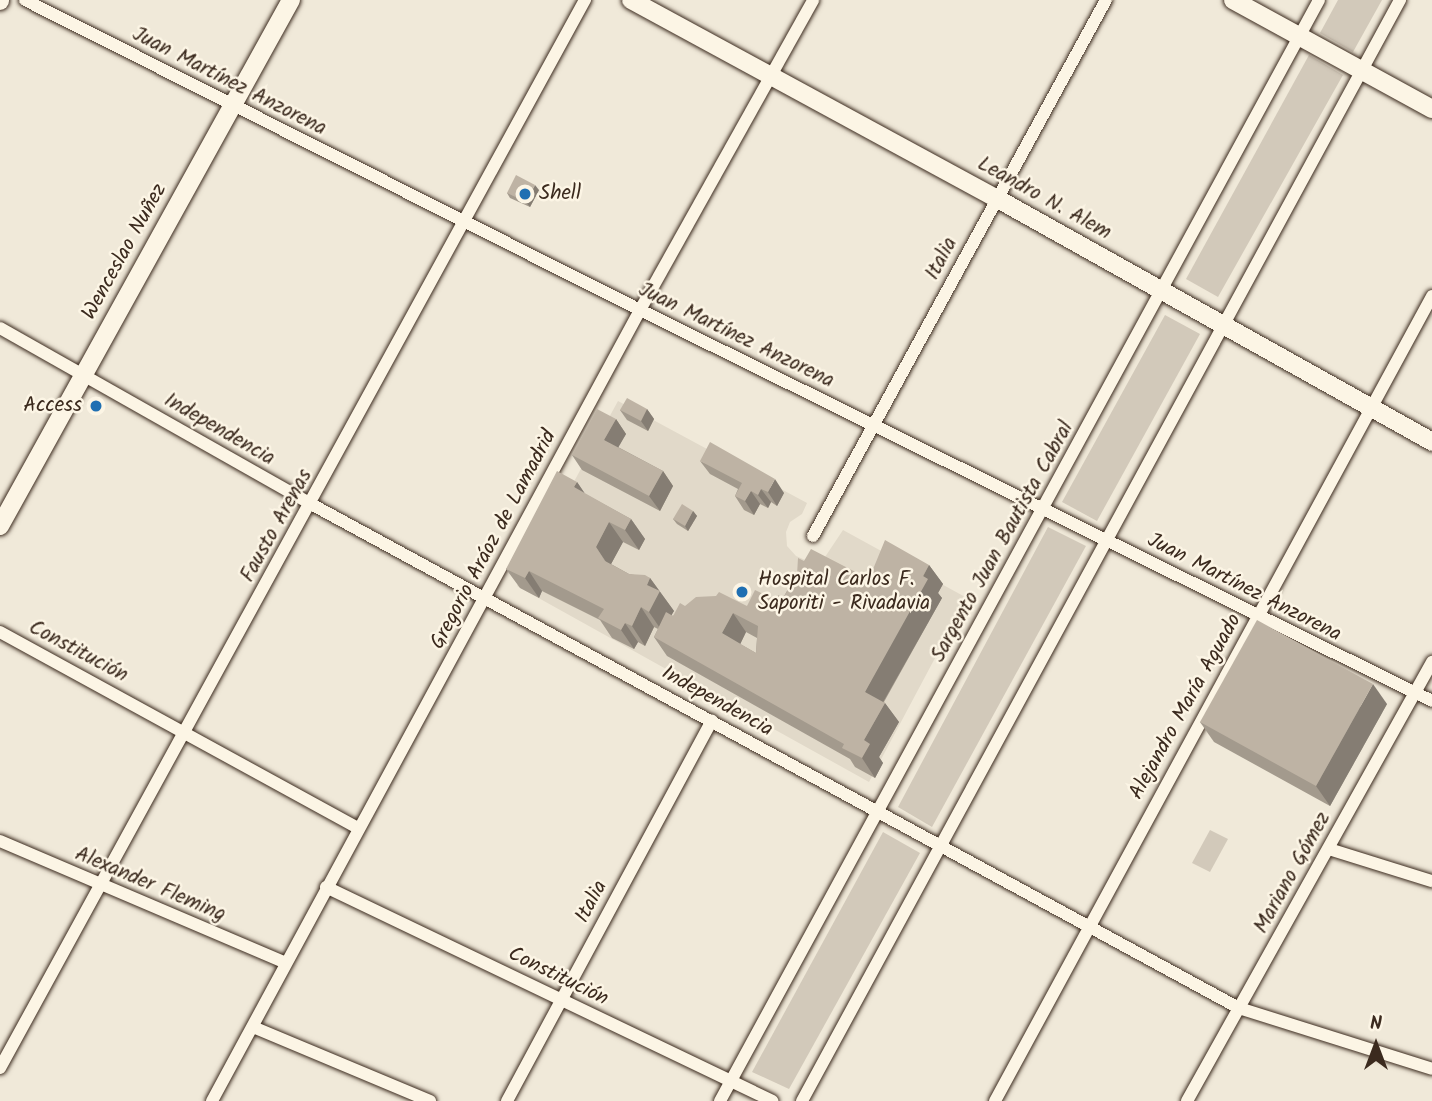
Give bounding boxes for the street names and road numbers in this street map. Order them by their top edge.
street label: Juan Martínez Anzorena [128,22,330,142]
street label: Leandro N. Alem [973,152,1115,246]
street label: Wenceslao Nuñez [77,179,173,325]
street label: Italia [920,233,964,285]
street label: Juan Martínez Anzorena [634,278,838,394]
street label: Independencia [159,388,279,472]
street label: Sargento Juan Bautista Cabral [926,417,1080,667]
street label: Gregorio Aráoz de Lamadrid [425,426,563,654]
street label: Fausto Arenas [236,465,318,587]
street label: Juan Martínez Anzorena [1143,528,1345,648]
street label: Alejandro María Aguado [1124,610,1248,804]
street label: Constitución [24,615,132,689]
street label: Independencia [657,661,777,743]
street label: Mariano Gómez [1249,808,1337,938]
street label: Alexander Fleming [71,842,229,928]
street label: Italia [570,876,614,928]
street label: Constitución [504,942,612,1012]

